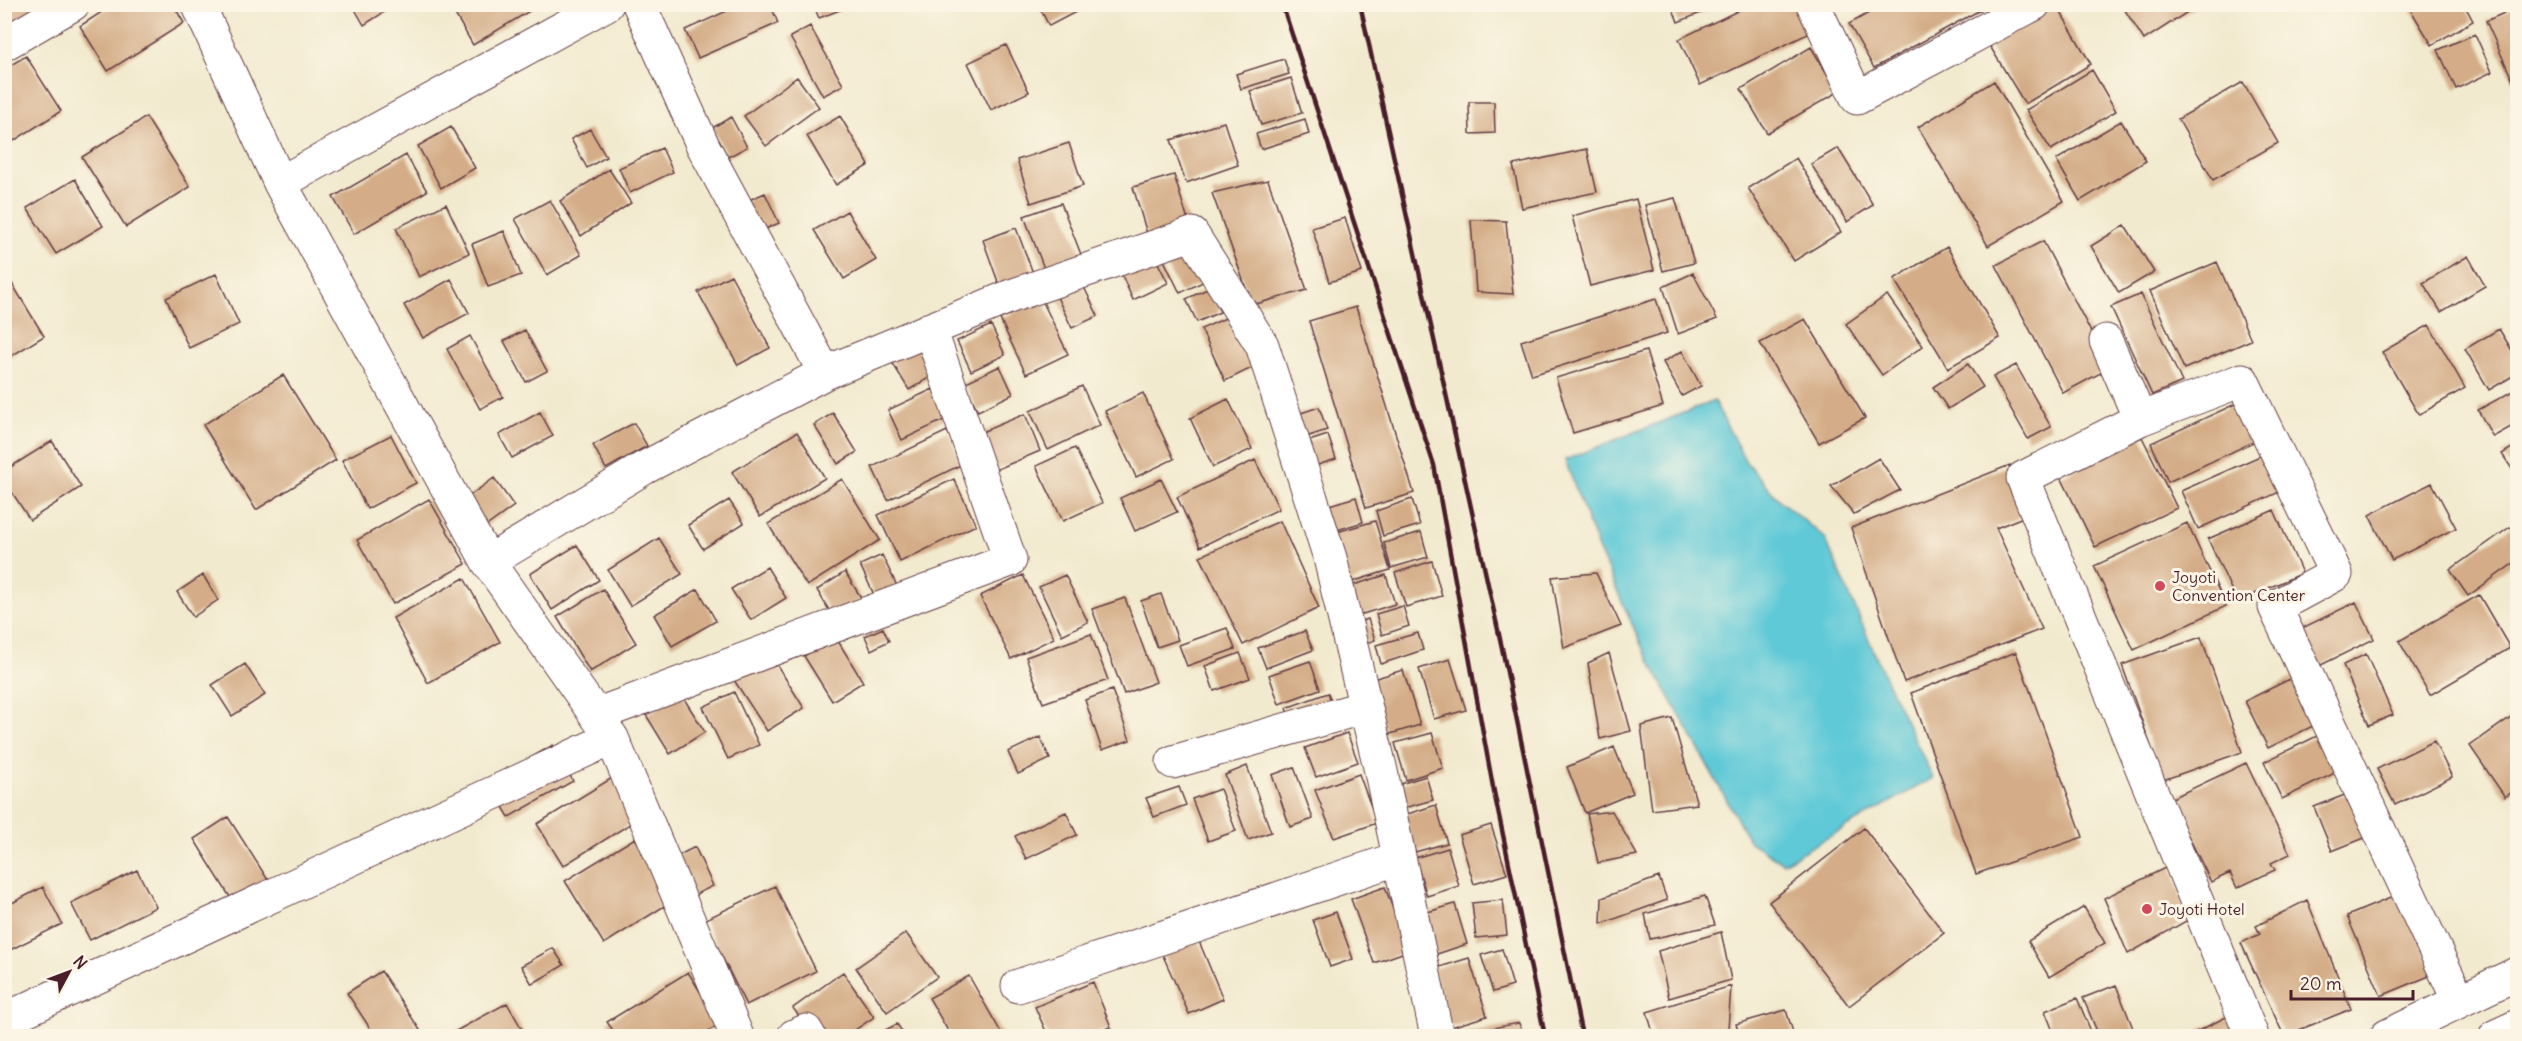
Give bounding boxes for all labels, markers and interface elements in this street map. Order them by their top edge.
place label: Joyoti Convention Center [2172,567,2306,605]
marker: Joyoti Convention Center [2153,579,2167,593]
place label: Joyoti Hotel [2159,899,2245,919]
marker: Joyoti Hotel [2140,902,2154,916]
north arrow [39,942,99,1002]
text: N [69,951,91,973]
scale bar [2291,963,2412,1001]
text: 20 m [2300,972,2342,995]

